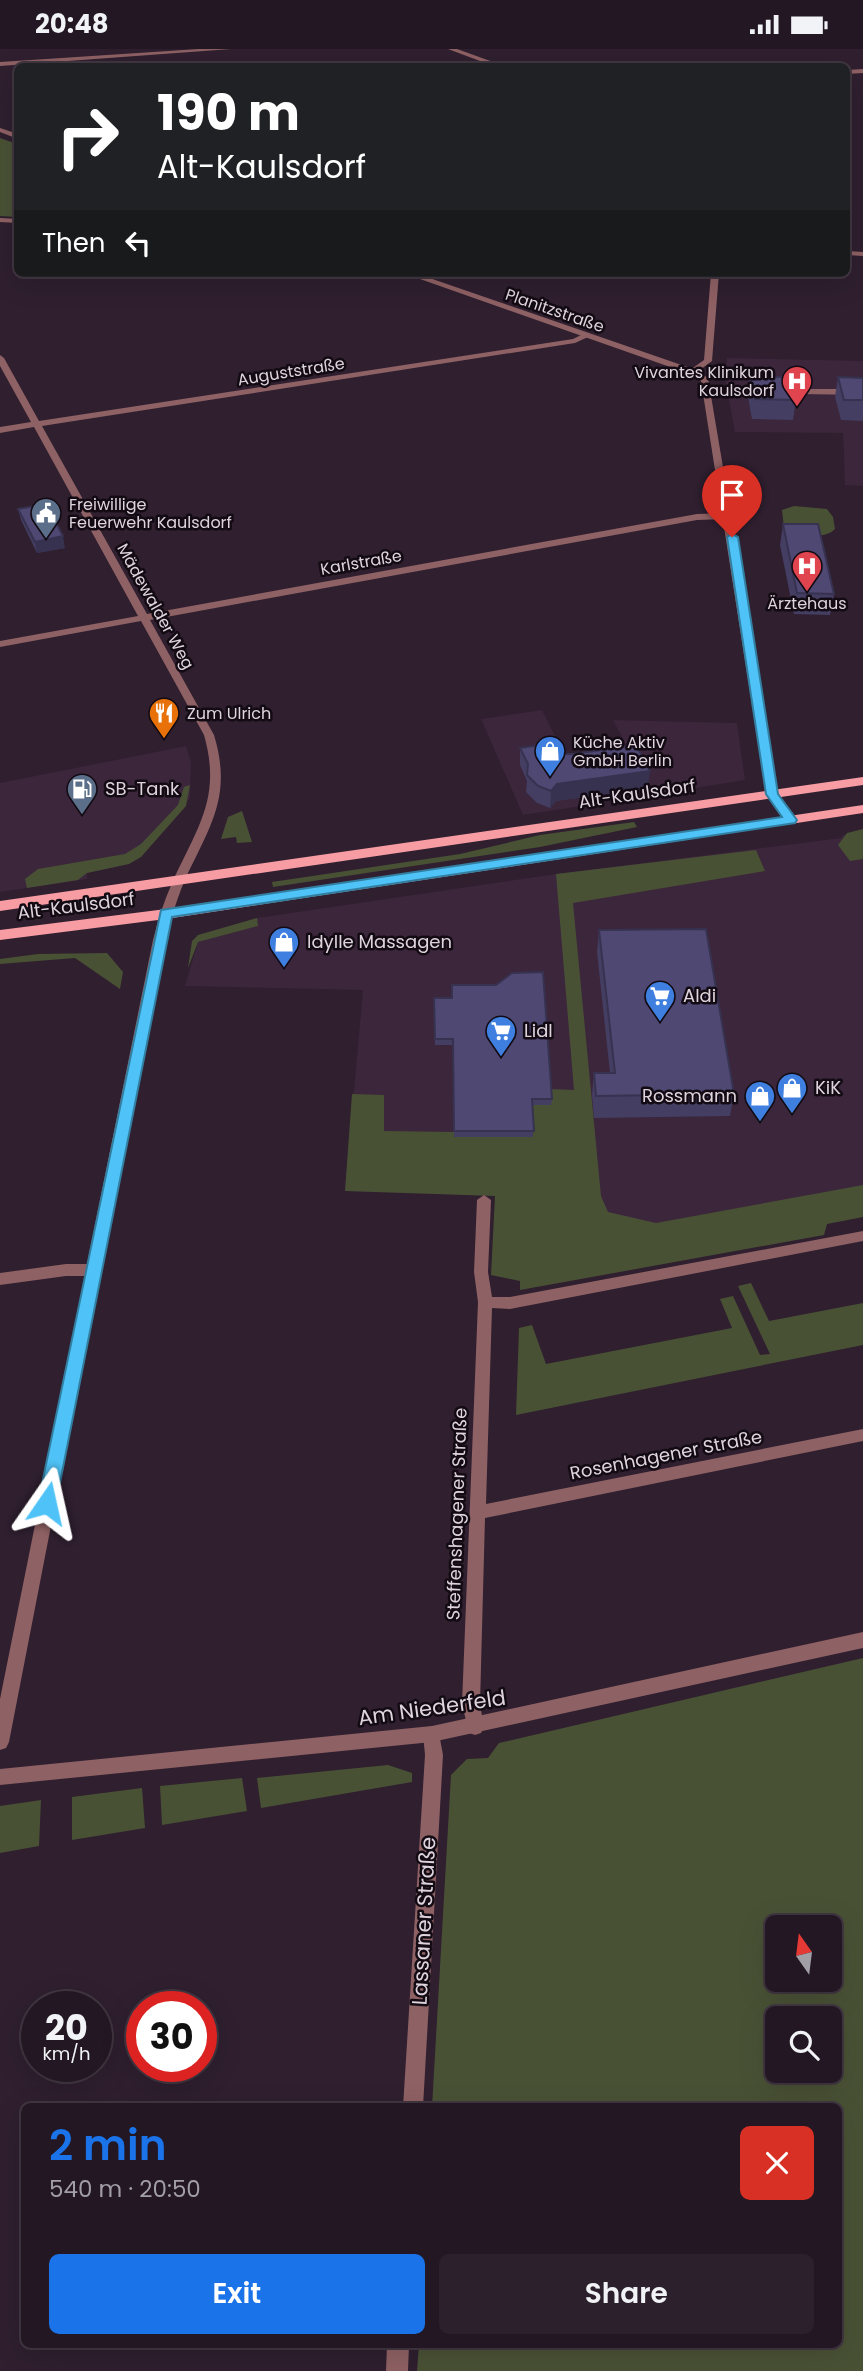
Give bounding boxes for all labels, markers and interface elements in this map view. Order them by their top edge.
text: 20:48 [35,6,109,42]
text: 190 m [157,79,300,147]
icon: right [42,91,133,182]
text: Alt-Kaulsdorf [157,144,366,189]
icon: left [119,224,157,262]
text: Then [42,225,105,261]
street label: Planitzstraße [502,283,607,338]
street label: Auguststraße [236,352,346,391]
place label: Vivantes Klinikum Kaulsdorf [634,361,774,402]
hospital icon: Vivantes Klinikum Kaulsdorf [780,364,814,408]
pin [702,465,762,537]
icon: arrive [713,476,751,514]
place label: Freiwillige Feuerwehr Kaulsdorf [69,493,232,534]
public building icon: Freiwillige Feuerwehr Kaulsdorf [29,496,63,540]
street label: Mädewalder Weg [111,539,200,673]
street label: Karlstraße [319,544,404,581]
hospital icon: Ärztehaus [790,549,824,593]
place label: Ärztehaus [767,592,847,615]
restaurant icon: Zum Ulrich [147,696,181,740]
place label: Zum Ulrich [187,702,271,725]
place label: Küche Aktiv GmbH Berlin [573,731,672,772]
shop icon: Küche Aktiv GmbH Berlin [533,734,567,778]
fuel station icon: SB-Tank [65,772,99,816]
street label: Alt-Kaulsdorf [577,773,697,814]
place label: SB-Tank [105,776,180,801]
street label: Alt-Kaulsdorf [16,886,136,925]
shop icon: Idylle Massagen [267,925,301,969]
place label: Idylle Massagen [307,929,452,954]
supermarket icon: Aldi [643,979,677,1023]
place label: Aldi [683,983,716,1008]
supermarket icon: Lidl [484,1014,518,1058]
place label: Lidl [524,1018,553,1043]
shop icon: KiK [775,1071,809,1115]
place label: KiK [815,1075,841,1100]
shop icon: Rossmann [743,1079,777,1123]
place label: Rossmann [642,1083,737,1108]
street label: Steffenshagener Straße [440,1407,473,1621]
street label: Rosenhagener Straße [568,1424,764,1485]
position arrow [10,1466,84,1540]
street label: Am Niederfeld [356,1683,508,1732]
street label: Lassaner Straße [405,1836,442,2006]
north arrow [765,1915,842,1991]
map controls [765,1915,842,2083]
speed limit sign: 30 [126,1991,217,2082]
text: 20 [45,2003,88,2052]
button: search [765,2006,842,2083]
text: km/h [43,2041,90,2066]
text: 2 min [49,2116,167,2175]
button: close [740,2126,814,2200]
text: 540 m · 20:50 [49,2173,201,2205]
button: Exit [49,2254,425,2334]
button: Share [439,2254,814,2334]

